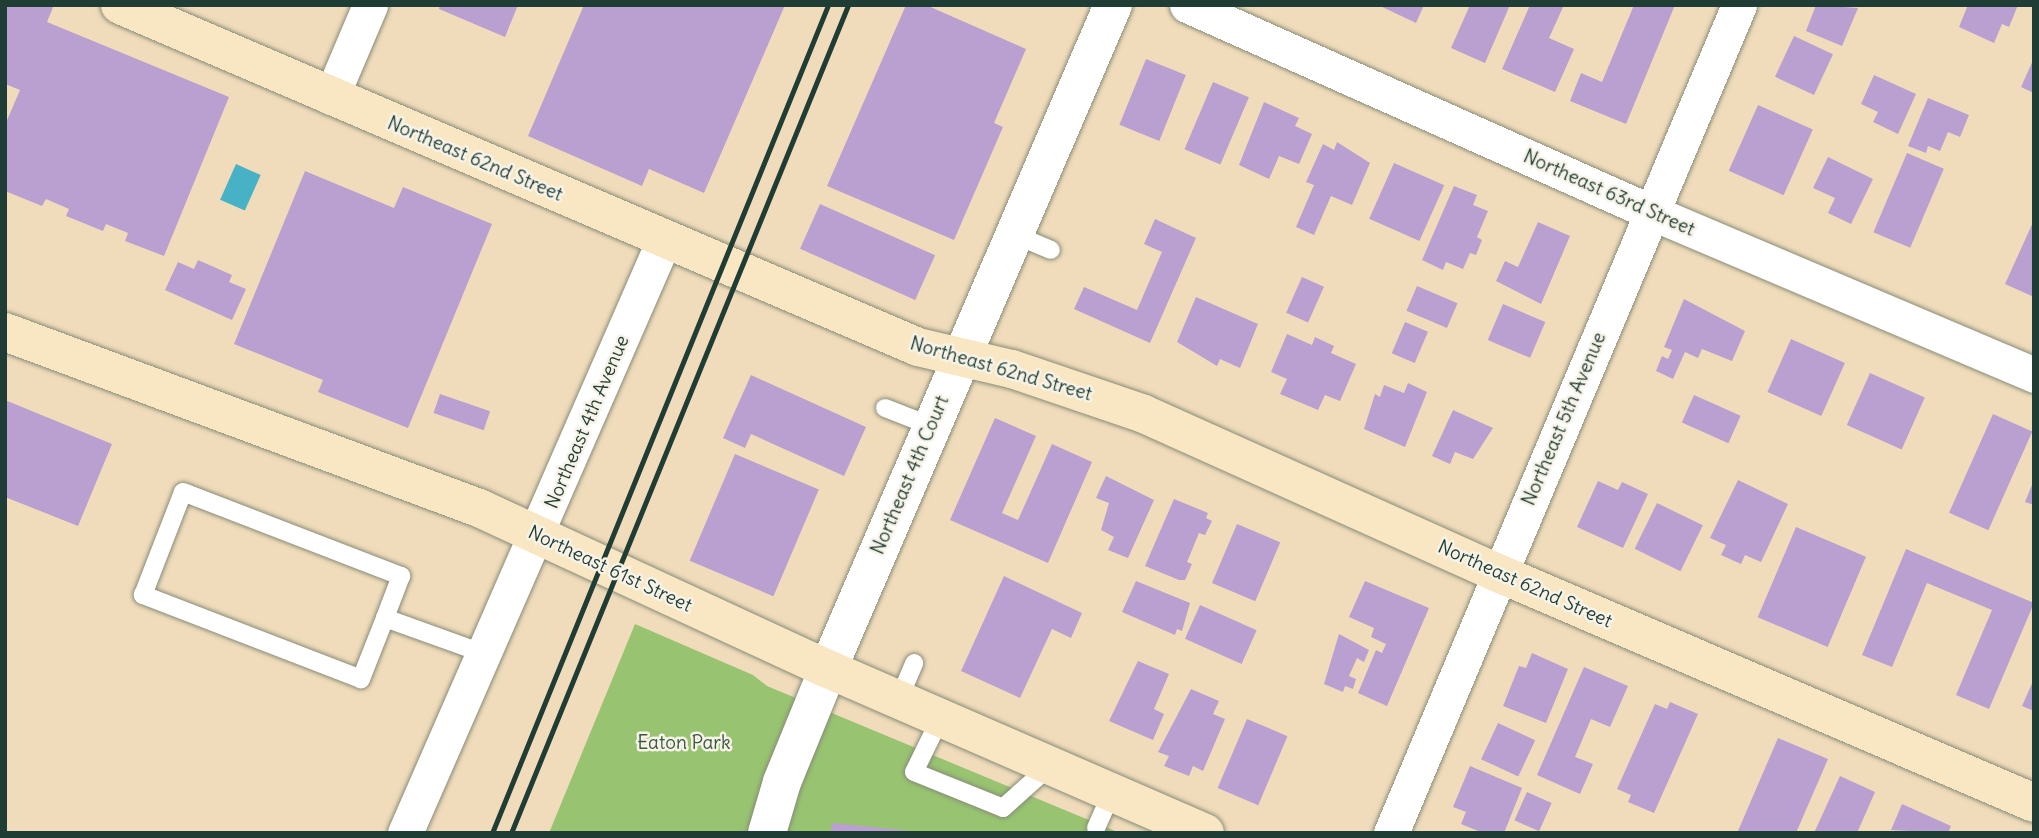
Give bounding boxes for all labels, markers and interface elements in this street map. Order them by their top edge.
street label: Northeast 62nd Street [384,112,566,206]
street label: Northeast 63rd Street [1520,145,1698,241]
street label: Northeast 5th Avenue [1517,329,1611,509]
street label: Northeast 4th Avenue [540,332,634,512]
street label: Northeast 62nd Street [907,332,1095,406]
street label: Northeast 4th Court [866,392,954,558]
street label: Northeast 61st Street [524,521,696,617]
street label: Northeast 62nd Street [1434,535,1616,633]
park label: Eaton Park [637,732,731,754]

